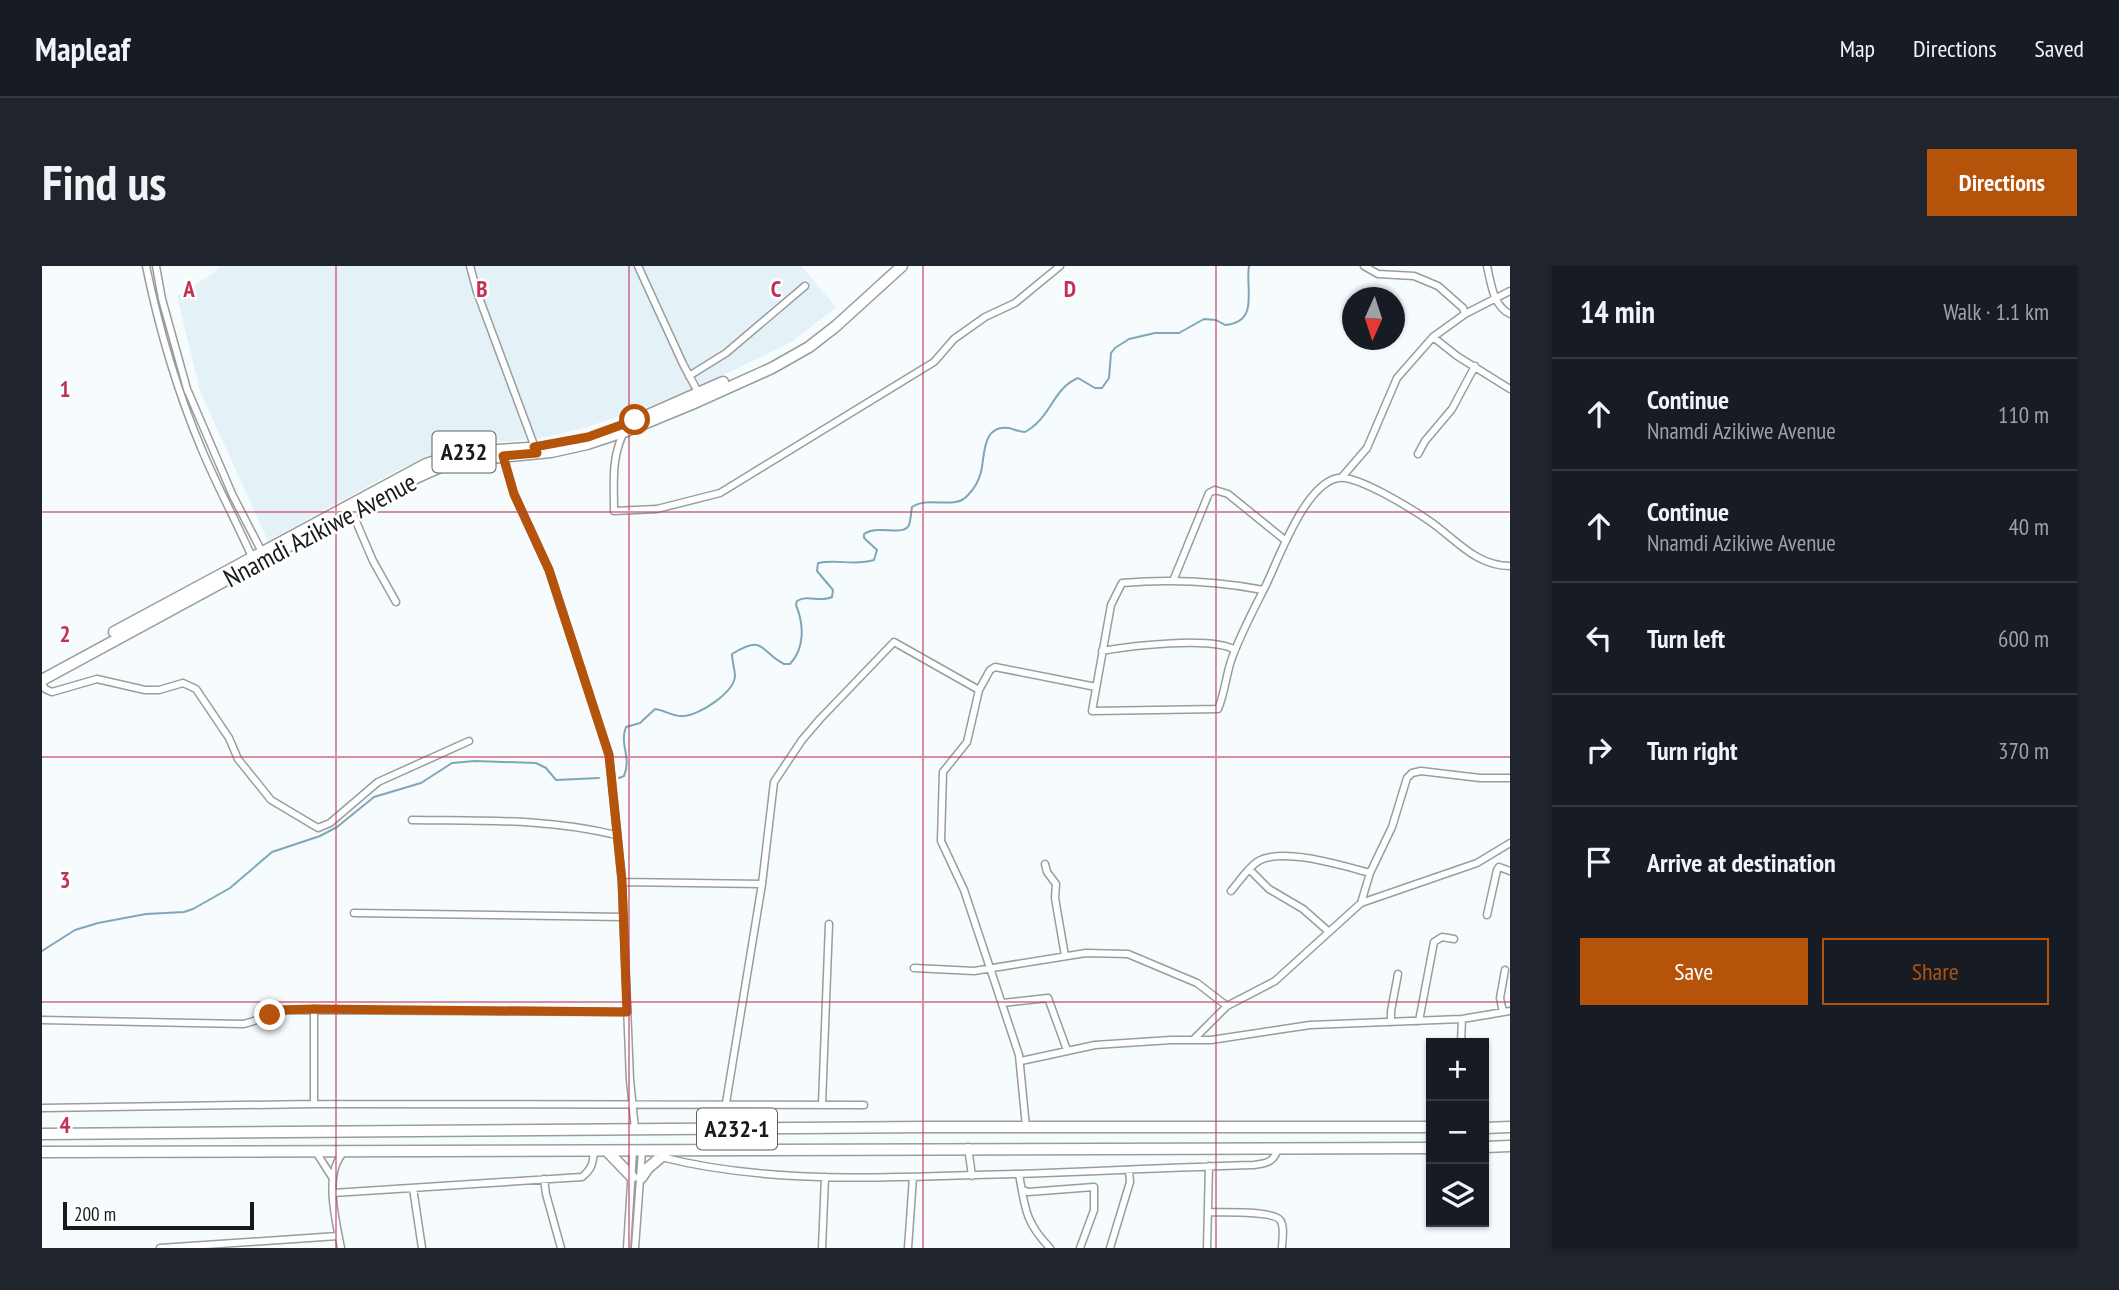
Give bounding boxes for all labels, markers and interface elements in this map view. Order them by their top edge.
text: Mapleaf [35,27,130,70]
text: Map [1840,33,1875,64]
text: Directions [1913,33,1997,64]
text: Saved [2035,33,2084,64]
button: Directions [1927,149,2077,216]
text: Find us [42,150,166,214]
text: A [182,274,195,303]
text: B [476,274,488,303]
text: C [771,274,782,303]
text: D [1064,274,1076,303]
north arrow [1342,287,1405,350]
text: 14 min [1580,292,1655,331]
text: Walk · 1.1 km [1943,297,2049,326]
text: 1 [60,374,71,403]
text: Continue [1647,383,1729,416]
icon: ahead [1580,395,1618,433]
text: 110 m [1998,400,2049,429]
route start [619,404,650,435]
text: Nnamdi Azikiwe Avenue [1647,416,1836,445]
road number: A232 [432,432,495,472]
street label: Nnamdi Azikiwe Avenue [218,465,422,594]
text: Continue [1647,495,1729,528]
icon: ahead [1580,507,1618,545]
text: 40 m [2008,512,2049,541]
text: Nnamdi Azikiwe Avenue [1647,528,1836,557]
text: 2 [60,619,71,648]
icon: left [1580,619,1618,657]
text: Turn left [1647,622,1725,655]
text: 600 m [1998,624,2049,653]
icon: right [1580,731,1618,769]
text: Turn right [1647,734,1738,767]
text: 370 m [1998,736,2049,765]
icon: arrive [1580,843,1618,881]
text: Arrive at destination [1647,846,1836,879]
text: 3 [60,865,71,894]
button: Save [1580,938,1808,1005]
button: Share [1822,938,2049,1005]
route end [254,999,285,1030]
map controls [1426,1038,1489,1227]
button: + [1426,1038,1489,1101]
button: − [1426,1101,1489,1164]
road number: A232-1 [697,1108,777,1150]
text: 4 [60,1110,71,1139]
button: layers [1426,1164,1489,1227]
scale bar [63,1199,254,1231]
text: 200 m [74,1202,116,1226]

